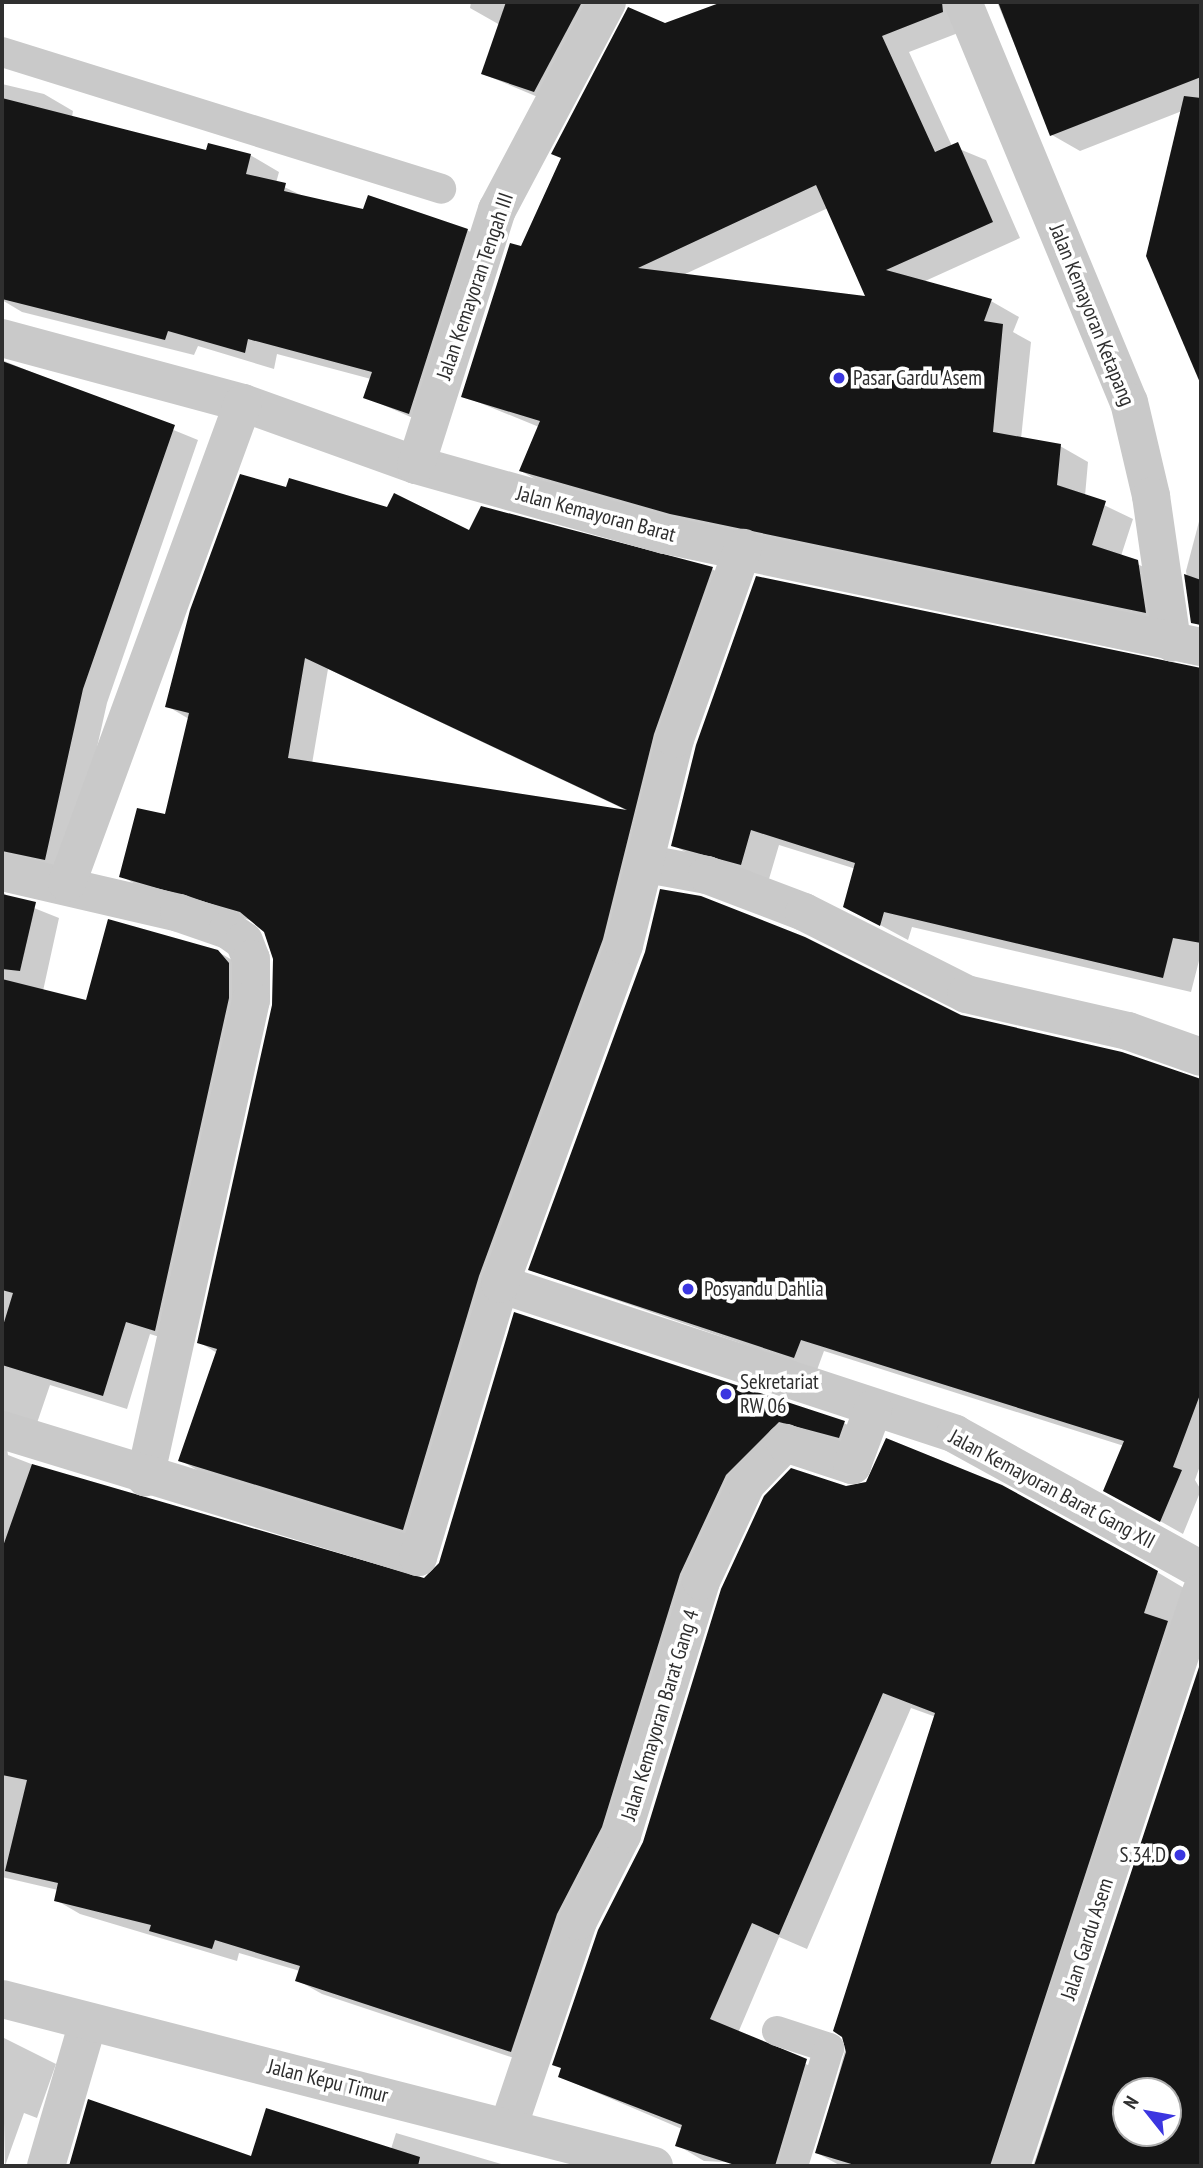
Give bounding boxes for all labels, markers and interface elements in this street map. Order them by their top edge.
street label: Jalan Kemayoran Tengah III [431,189,519,383]
street label: Jalan Kemayoran Ketapang [1044,220,1140,410]
place label: Pasar Gardu Asem [853,365,983,391]
marker: Pasar Gardu Asem [831,370,847,386]
street label: Jalan Kemayoran Barat [514,481,678,547]
place label: Posyandu Dahlia [704,1276,824,1302]
marker: Posyandu Dahlia [678,1279,698,1299]
place label: Sekretariat RW 06 [740,1369,819,1419]
marker: Sekretariat RW 06 [718,1386,734,1402]
street label: Jalan Kemayoran Barat Gang XII [945,1424,1159,1554]
street label: Jalan Kemayoran Barat Gang 4 [616,1607,704,1823]
place label: S.34.D [1120,1842,1166,1868]
marker: S.34.D [1172,1847,1188,1863]
street label: Jalan Gardu Asem [1055,1875,1119,2003]
street label: Jalan Kepu Timur [265,2054,391,2108]
north arrow [1112,2077,1182,2147]
text: N [1118,2092,1144,2113]

